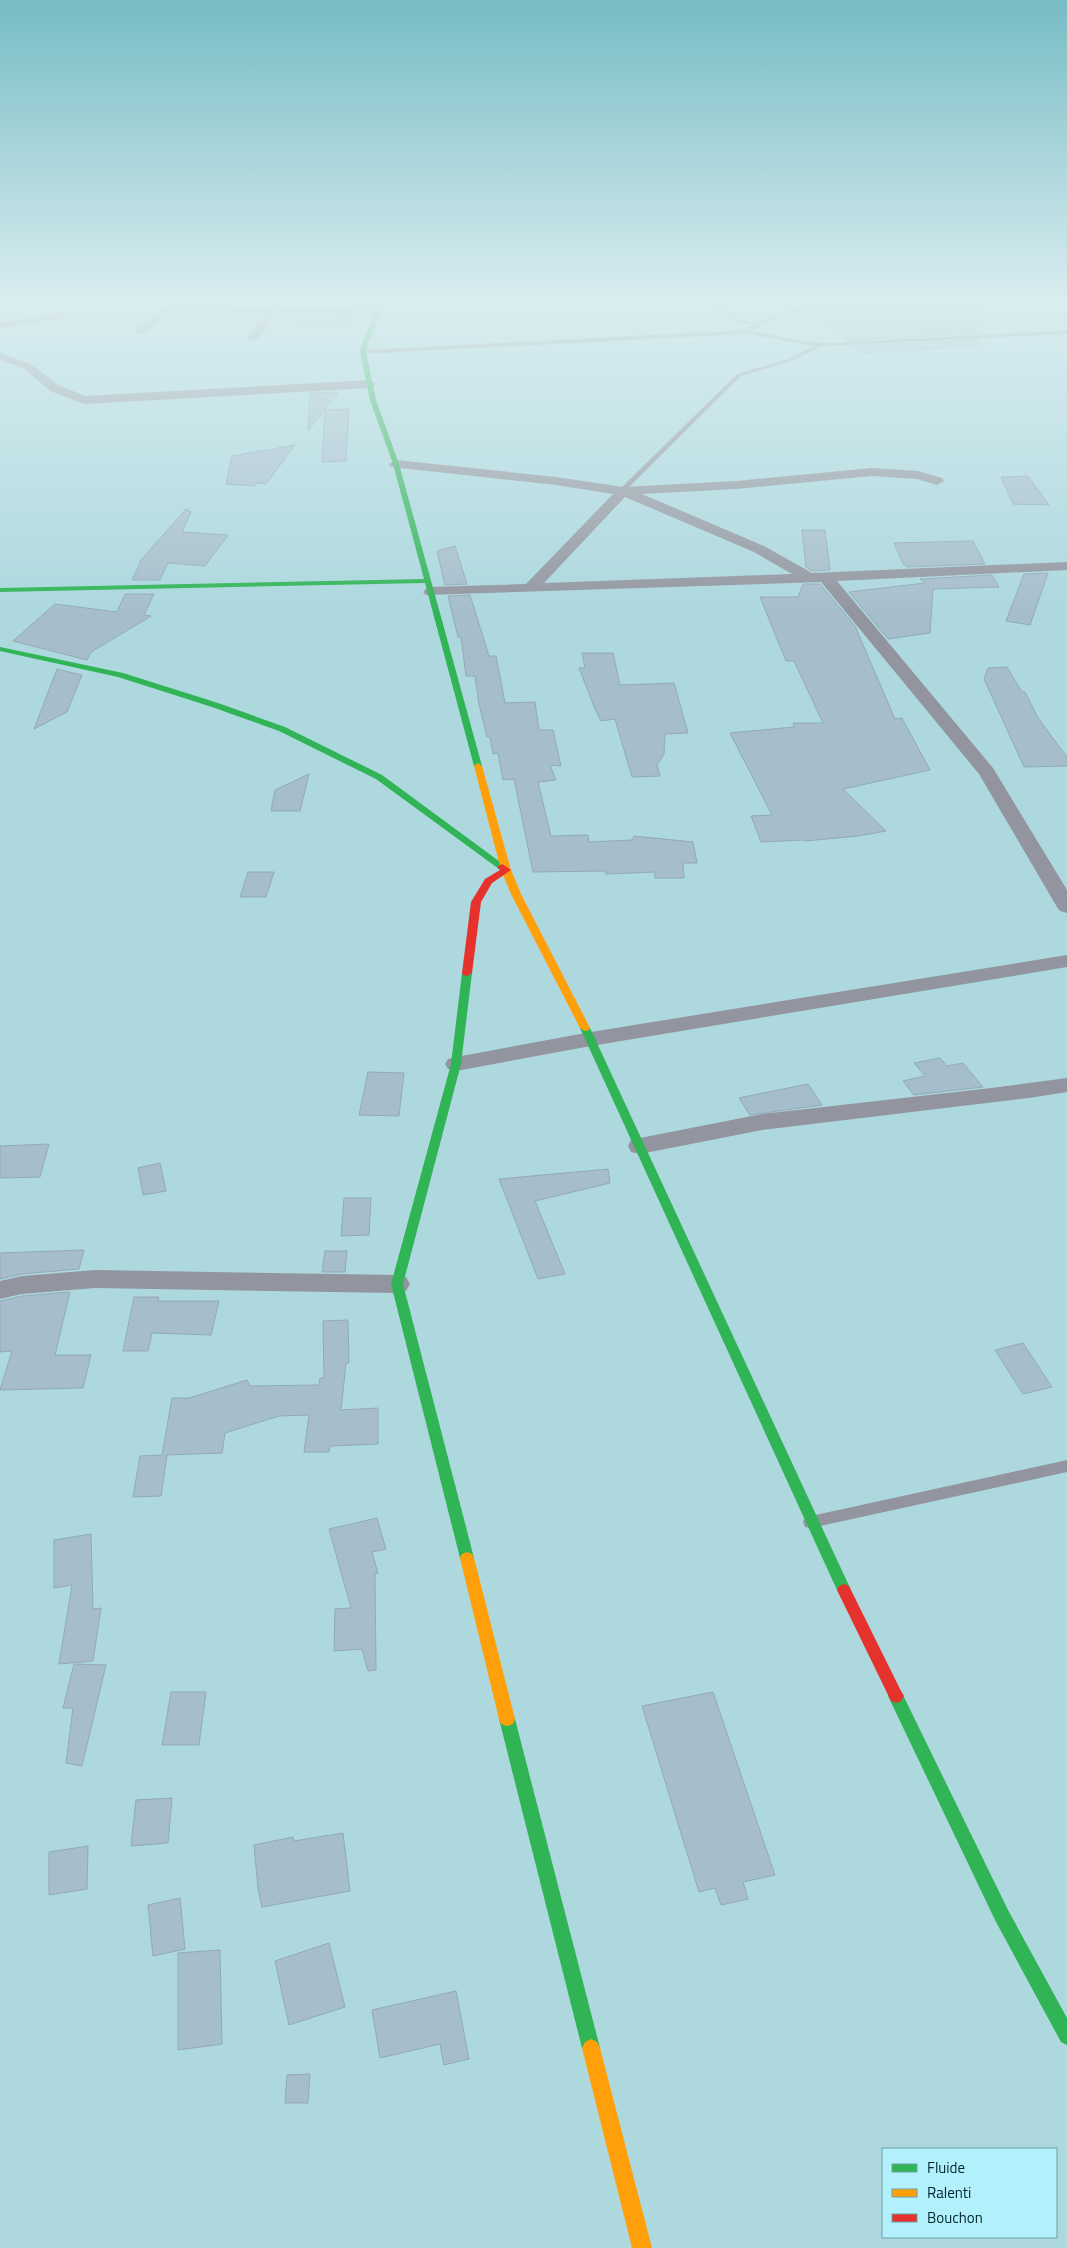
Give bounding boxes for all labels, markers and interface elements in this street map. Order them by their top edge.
legend [882,2148,1057,2238]
text: Fluide [927,2156,965,2179]
text: Ralenti [927,2181,971,2204]
text: Bouchon [927,2206,983,2229]

